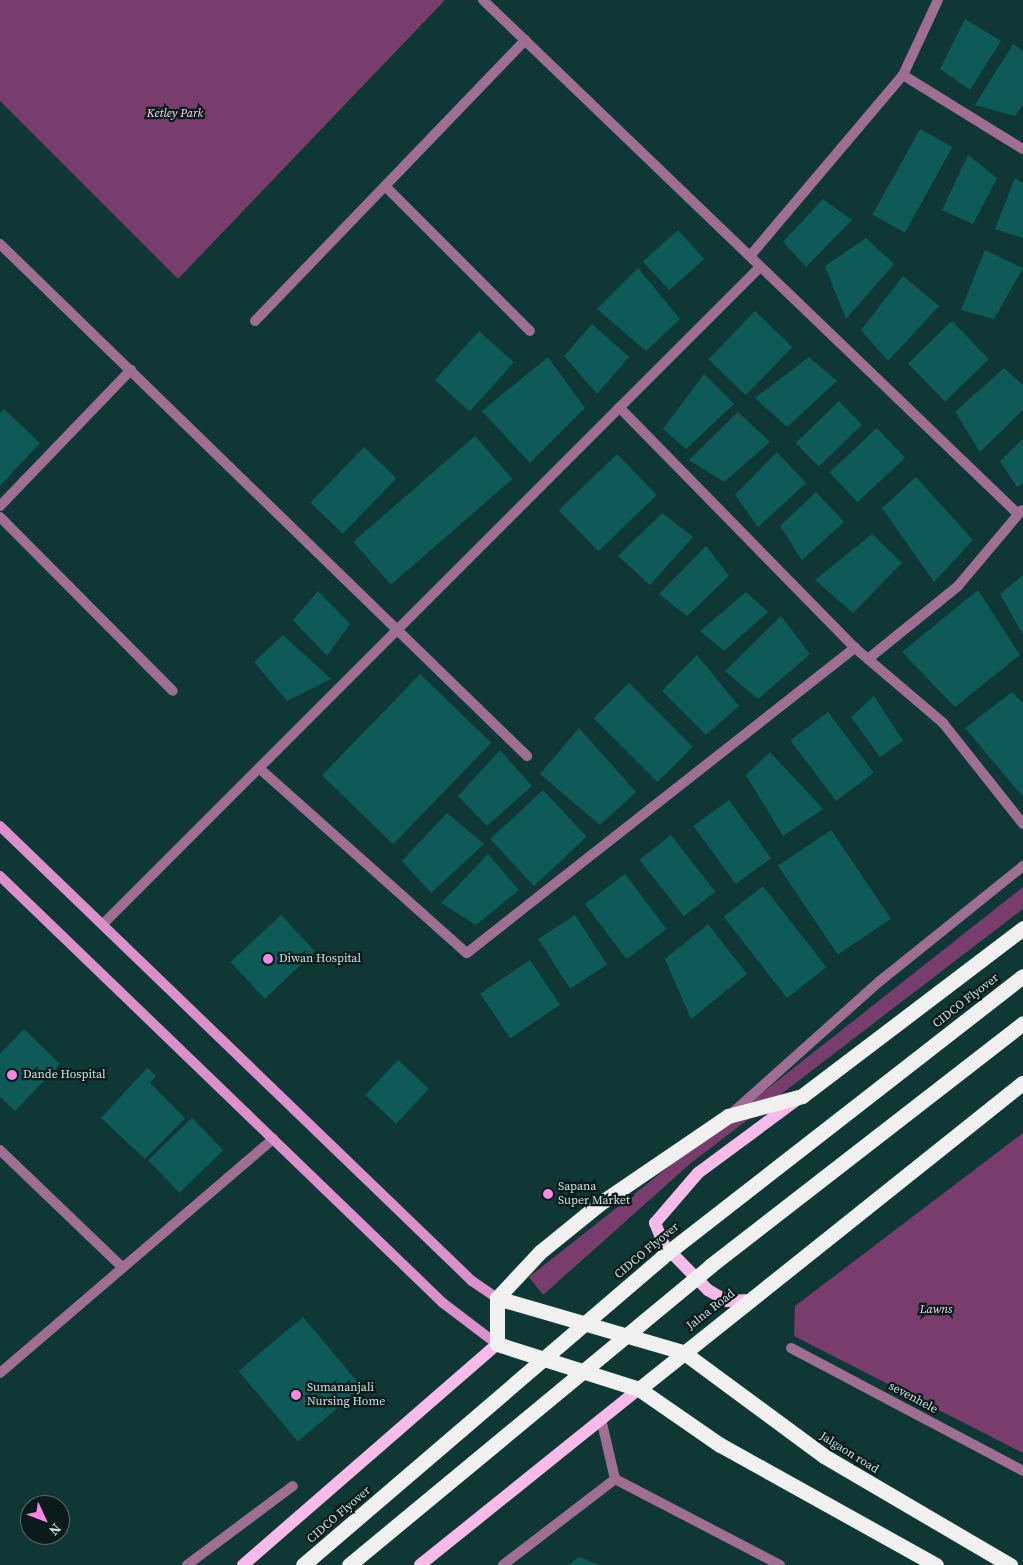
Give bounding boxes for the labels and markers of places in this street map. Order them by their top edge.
marker: Diwan Hospital [261,952,275,966]
place label: Diwan Hospital [279,952,361,966]
marker: Dande Hospital [5,1068,19,1082]
place label: Dande Hospital [23,1068,106,1082]
place label: Sapana Super Market [558,1180,630,1208]
marker: Sapana Super Market [542,1188,554,1200]
place label: Sumananjali Nursing Home [307,1381,385,1409]
marker: Sumananjali Nursing Home [289,1388,303,1402]

